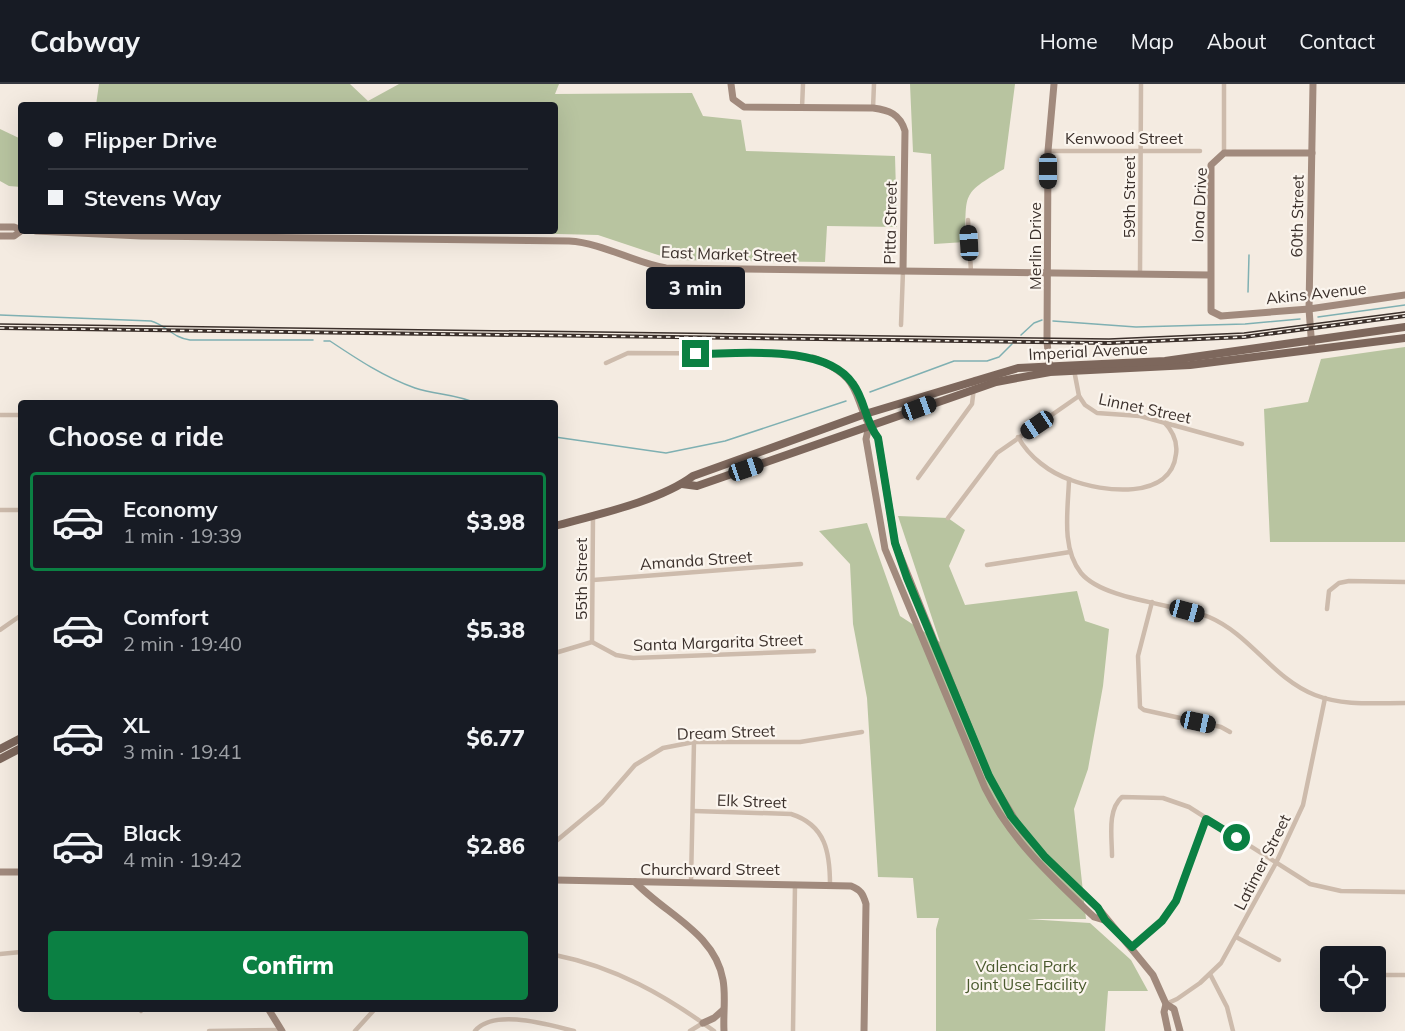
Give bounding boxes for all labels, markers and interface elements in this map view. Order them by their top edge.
text: Cabway [30,24,140,59]
text: Home [1040,28,1098,54]
text: Map [1131,28,1174,54]
text: About [1207,28,1266,54]
text: Contact [1299,28,1375,54]
text: Flipper Drive [84,126,217,154]
street label: Kenwood Street [1065,128,1183,148]
car [1039,153,1057,189]
street label: 59th Street [1119,155,1139,238]
street label: Iona Drive [1187,167,1211,243]
street label: 60th Street [1286,174,1308,257]
street label: Pitta Street [879,181,901,265]
text: Stevens Way [84,184,221,212]
street label: Merlin Drive [1025,202,1045,290]
car [959,225,979,261]
street label: East Market Street [660,242,798,266]
callout: 3 min [646,267,746,309]
text: 3 min [669,275,722,300]
street label: Akins Avenue [1265,278,1367,308]
street label: Imperial Avenue [1028,338,1148,364]
route end [682,340,709,367]
street label: Linnet Street [1097,388,1193,428]
car [899,393,939,423]
car [1017,407,1057,443]
text: Choose a ride [48,419,224,453]
car [726,455,766,483]
icon: car [51,495,105,549]
text: Economy [123,495,218,523]
text: $3.98 [466,508,525,536]
text: 1 min · 19:39 [123,523,242,548]
street label: 55th Street [571,537,591,620]
street label: Amanda Street [639,546,753,574]
car [1167,598,1207,624]
icon: car [51,603,105,657]
text: Comfort [123,603,209,631]
text: $5.38 [466,616,525,644]
street label: Santa Margarita Street [633,629,804,655]
text: 2 min · 19:40 [123,631,242,656]
car [1179,709,1217,735]
icon: car [51,711,105,765]
text: XL [123,711,150,739]
street label: Dream Street [676,720,776,744]
text: $6.77 [466,724,525,752]
text: 3 min · 19:41 [123,739,242,764]
street label: Elk Street [717,790,788,812]
street label: Latimer Street [1229,810,1295,913]
icon: car [51,819,105,873]
text: Black [123,819,181,847]
route start [1223,824,1250,851]
text: $2.86 [466,832,525,860]
text: 4 min · 19:42 [123,847,242,872]
street label: Churchward Street [640,859,780,879]
button: Confirm [48,931,528,1000]
map controls [1320,946,1386,1012]
button: locate [1320,946,1386,1012]
park label: Valencia Park Joint Use Facility [965,956,1087,994]

